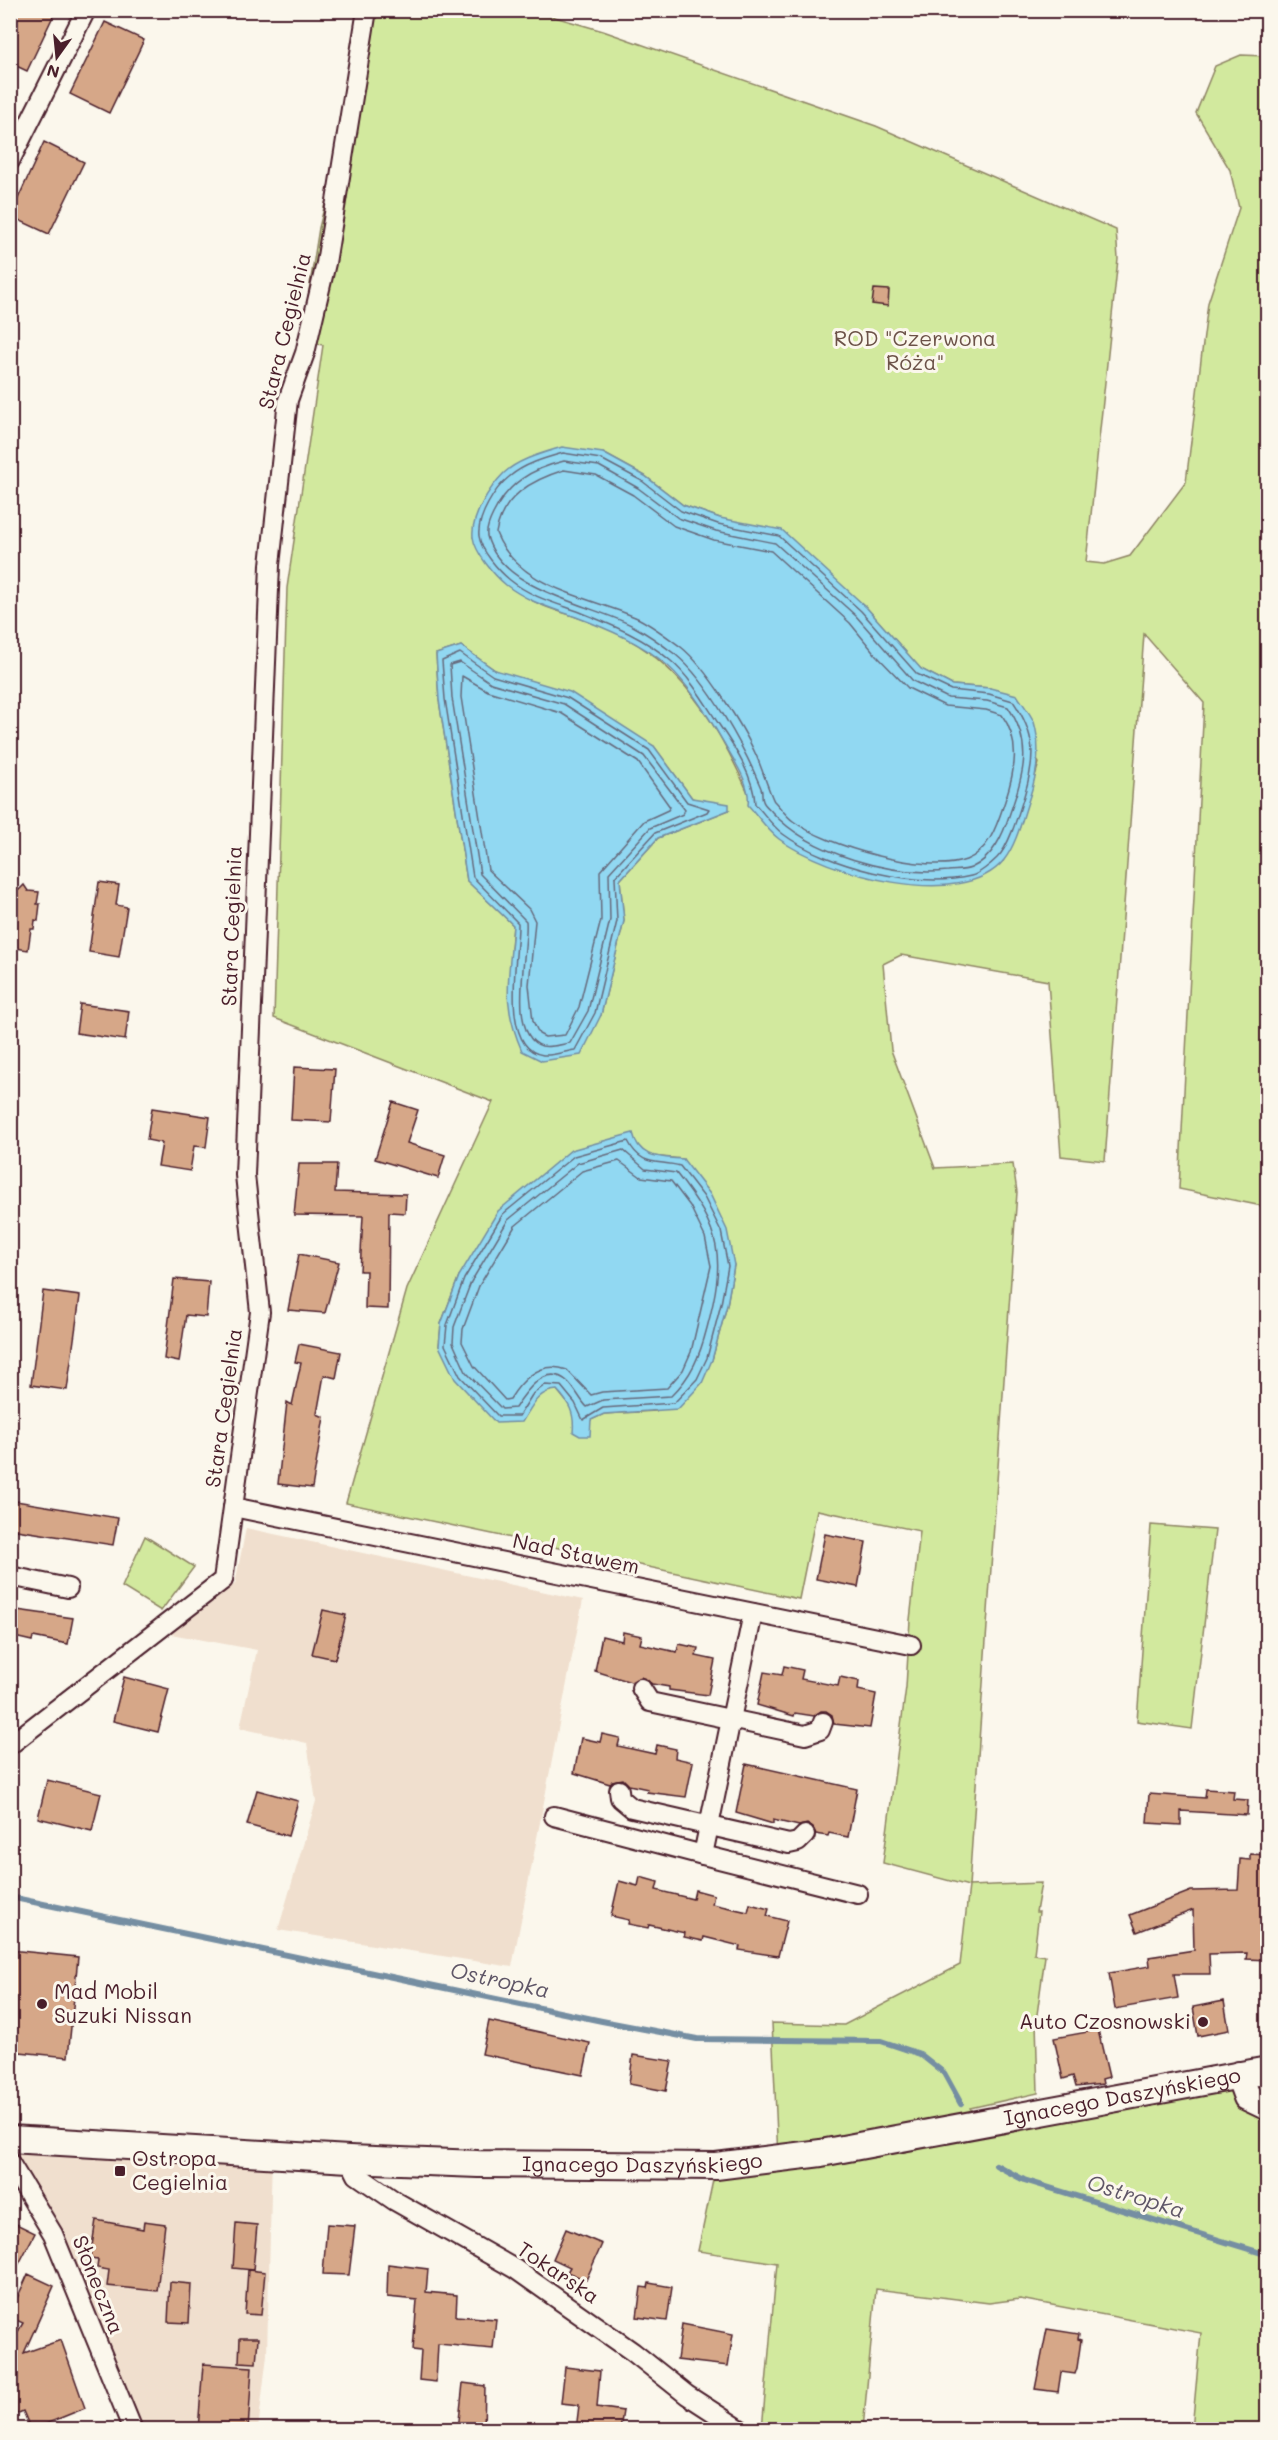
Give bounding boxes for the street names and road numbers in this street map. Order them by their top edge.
street label: Stara Cegielnia [251,249,316,412]
street label: Stara Cegielnia [214,845,247,1007]
street label: Stara Cegielnia [198,1326,247,1489]
street label: Nad Stawem [511,1526,642,1579]
street label: Ignacego Daszyńskiego [1001,2060,1243,2131]
street label: Ignacego Daszyńskiego [522,2145,764,2178]
street label: Słoneczna [67,2231,131,2338]
street label: Tokarska [513,2234,605,2309]

